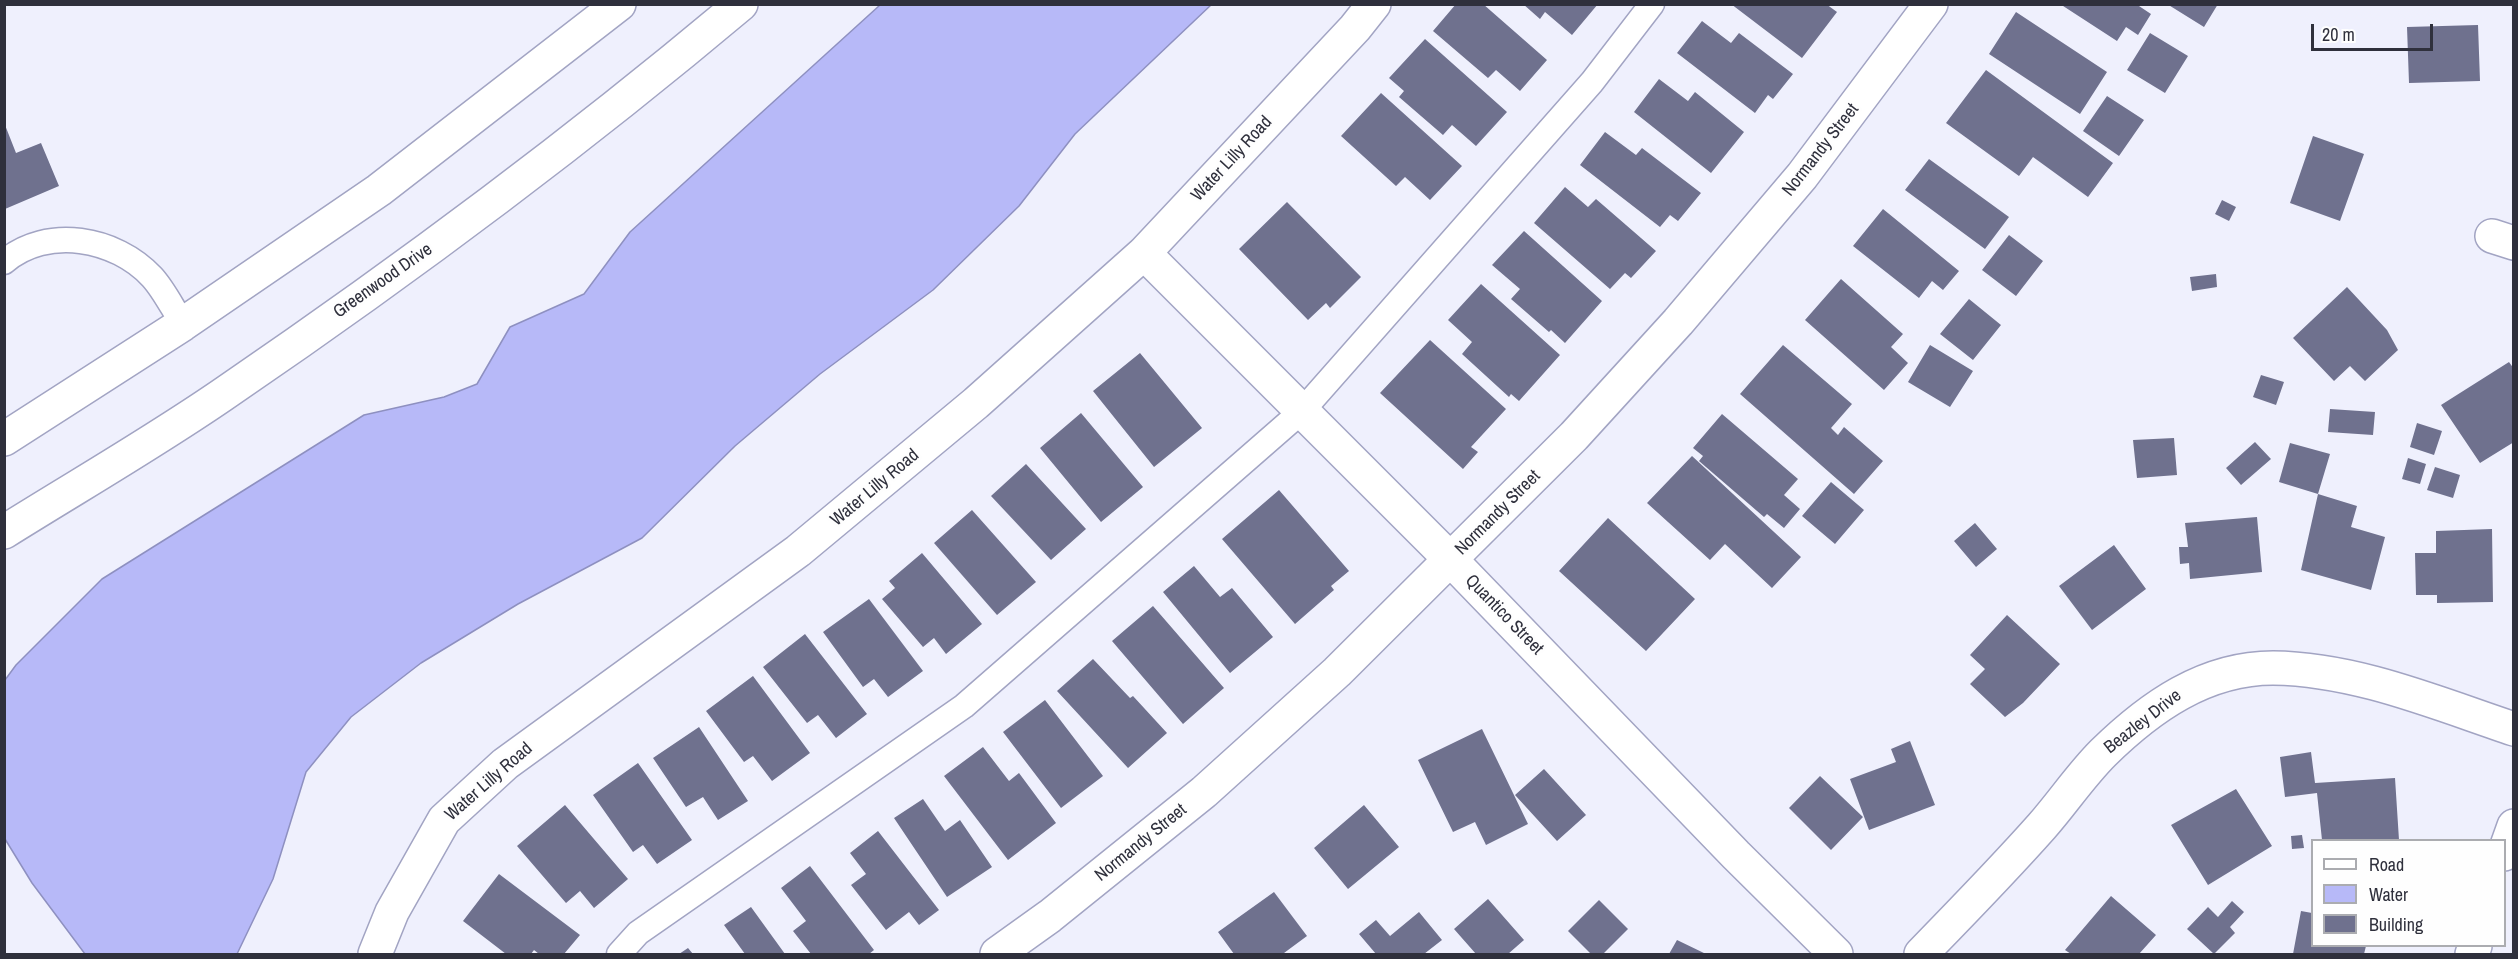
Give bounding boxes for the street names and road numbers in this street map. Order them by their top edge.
street label: Normandy Street [1778,99,1864,201]
street label: Water Lilly Road [1187,112,1277,206]
street label: Greenwood Drive [329,239,437,323]
street label: Water Lilly Road [826,445,924,531]
street label: Normandy Street [1451,466,1545,560]
street label: Quantico Street [1460,570,1548,660]
street label: Beazley Drive [2100,685,2186,759]
street label: Water Lilly Road [441,738,537,826]
street label: Normandy Street [1091,800,1191,886]

